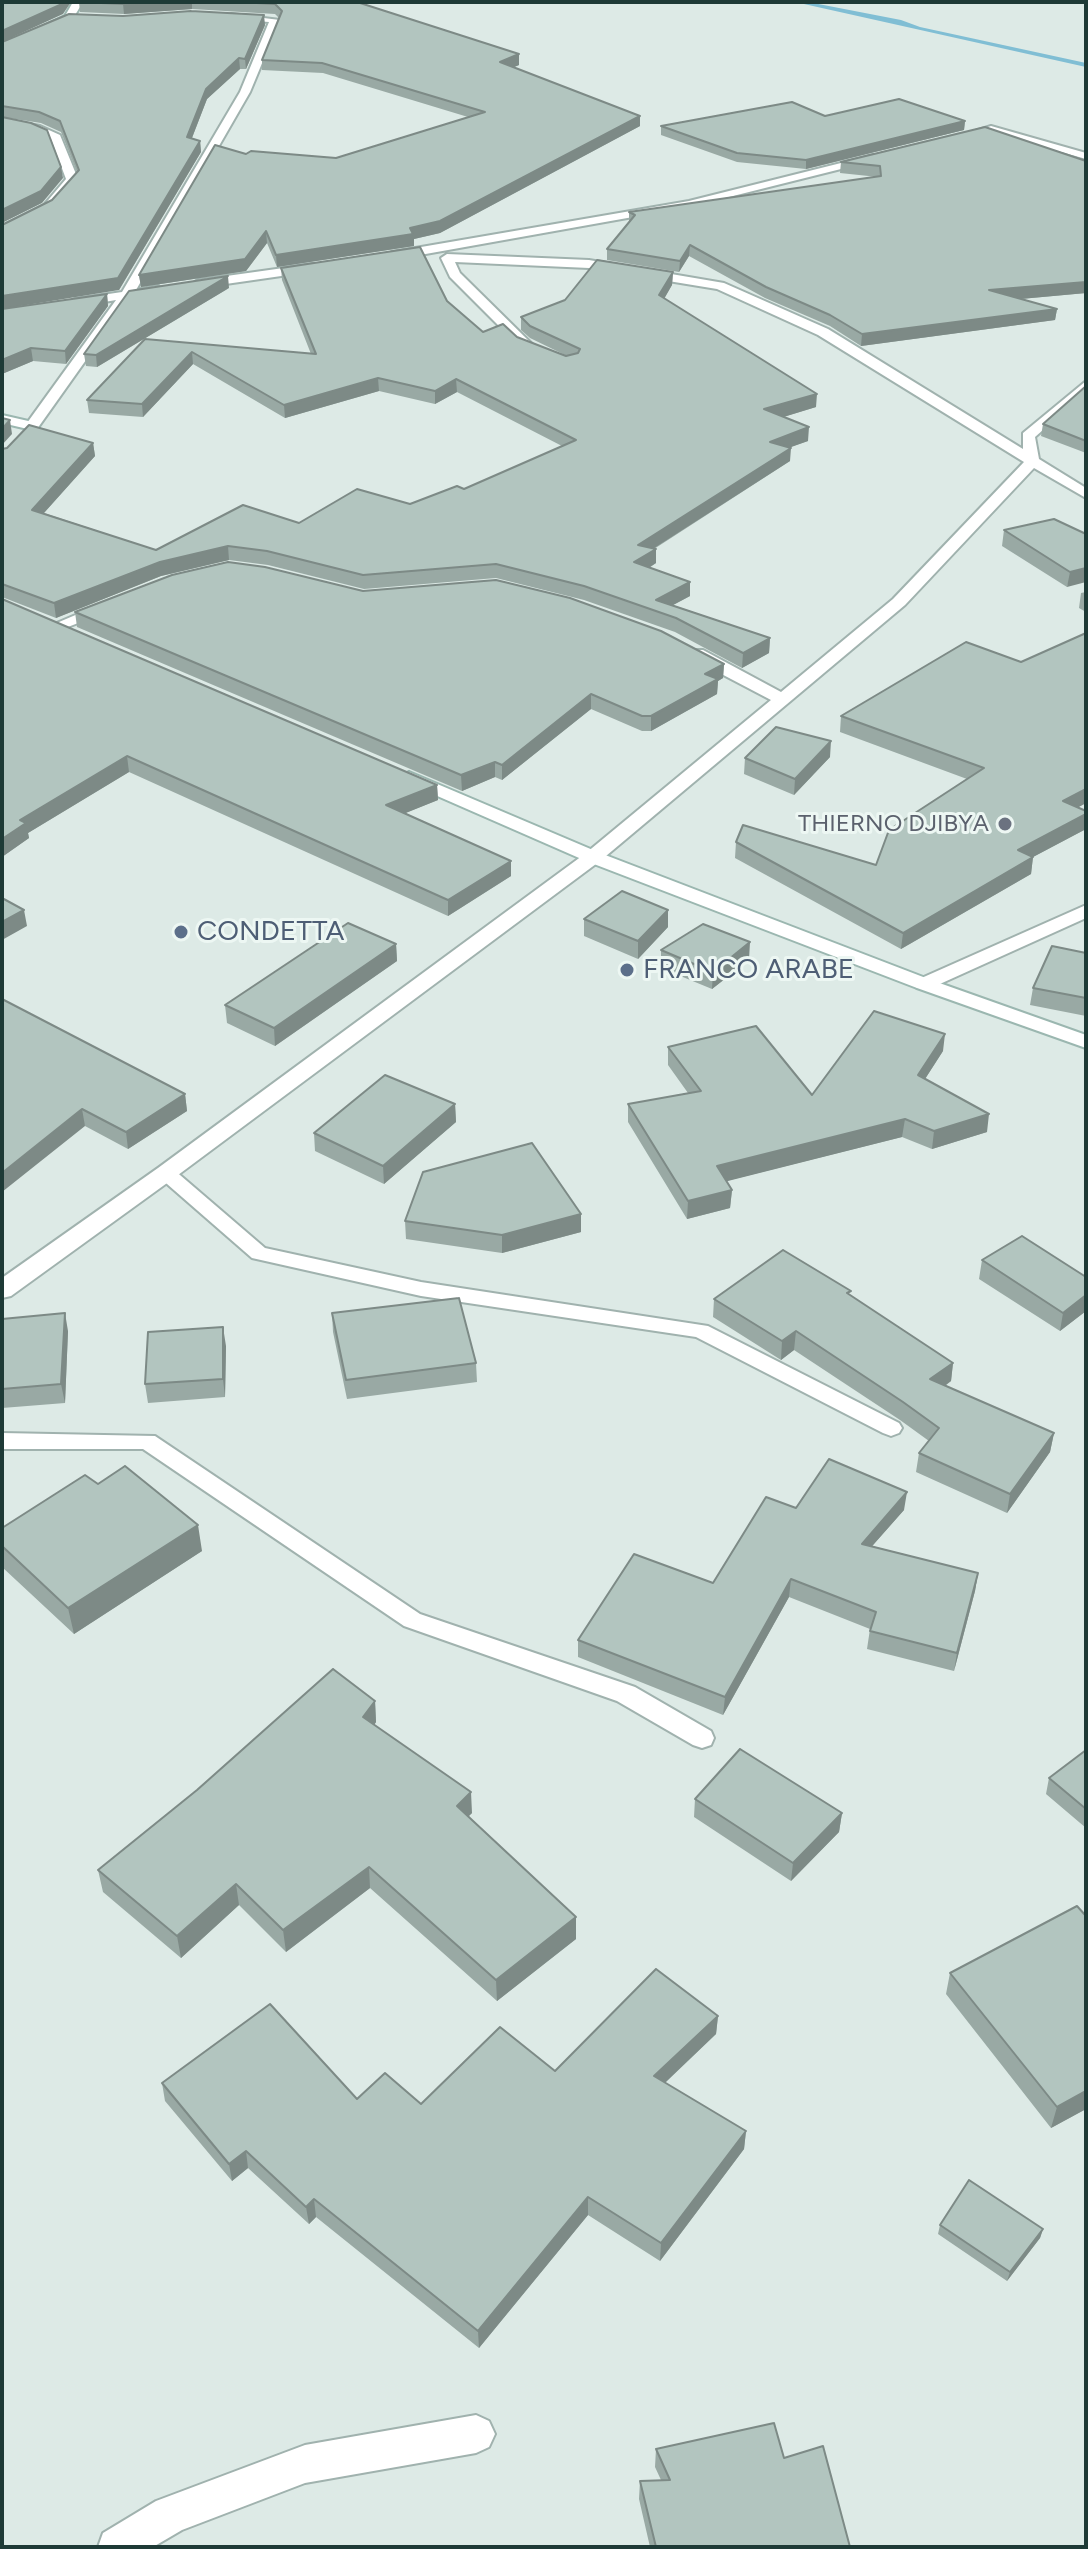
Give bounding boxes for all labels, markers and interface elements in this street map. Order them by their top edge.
place label: THIERNO DJIBYA [798,810,989,838]
marker: THIERNO DJIBYA [996,815,1014,833]
place label: CONDETTA [197,915,344,949]
marker: CONDETTA [172,923,190,941]
place label: FRANCO ARABE [643,953,854,987]
marker: FRANCO ARABE [618,961,636,979]

